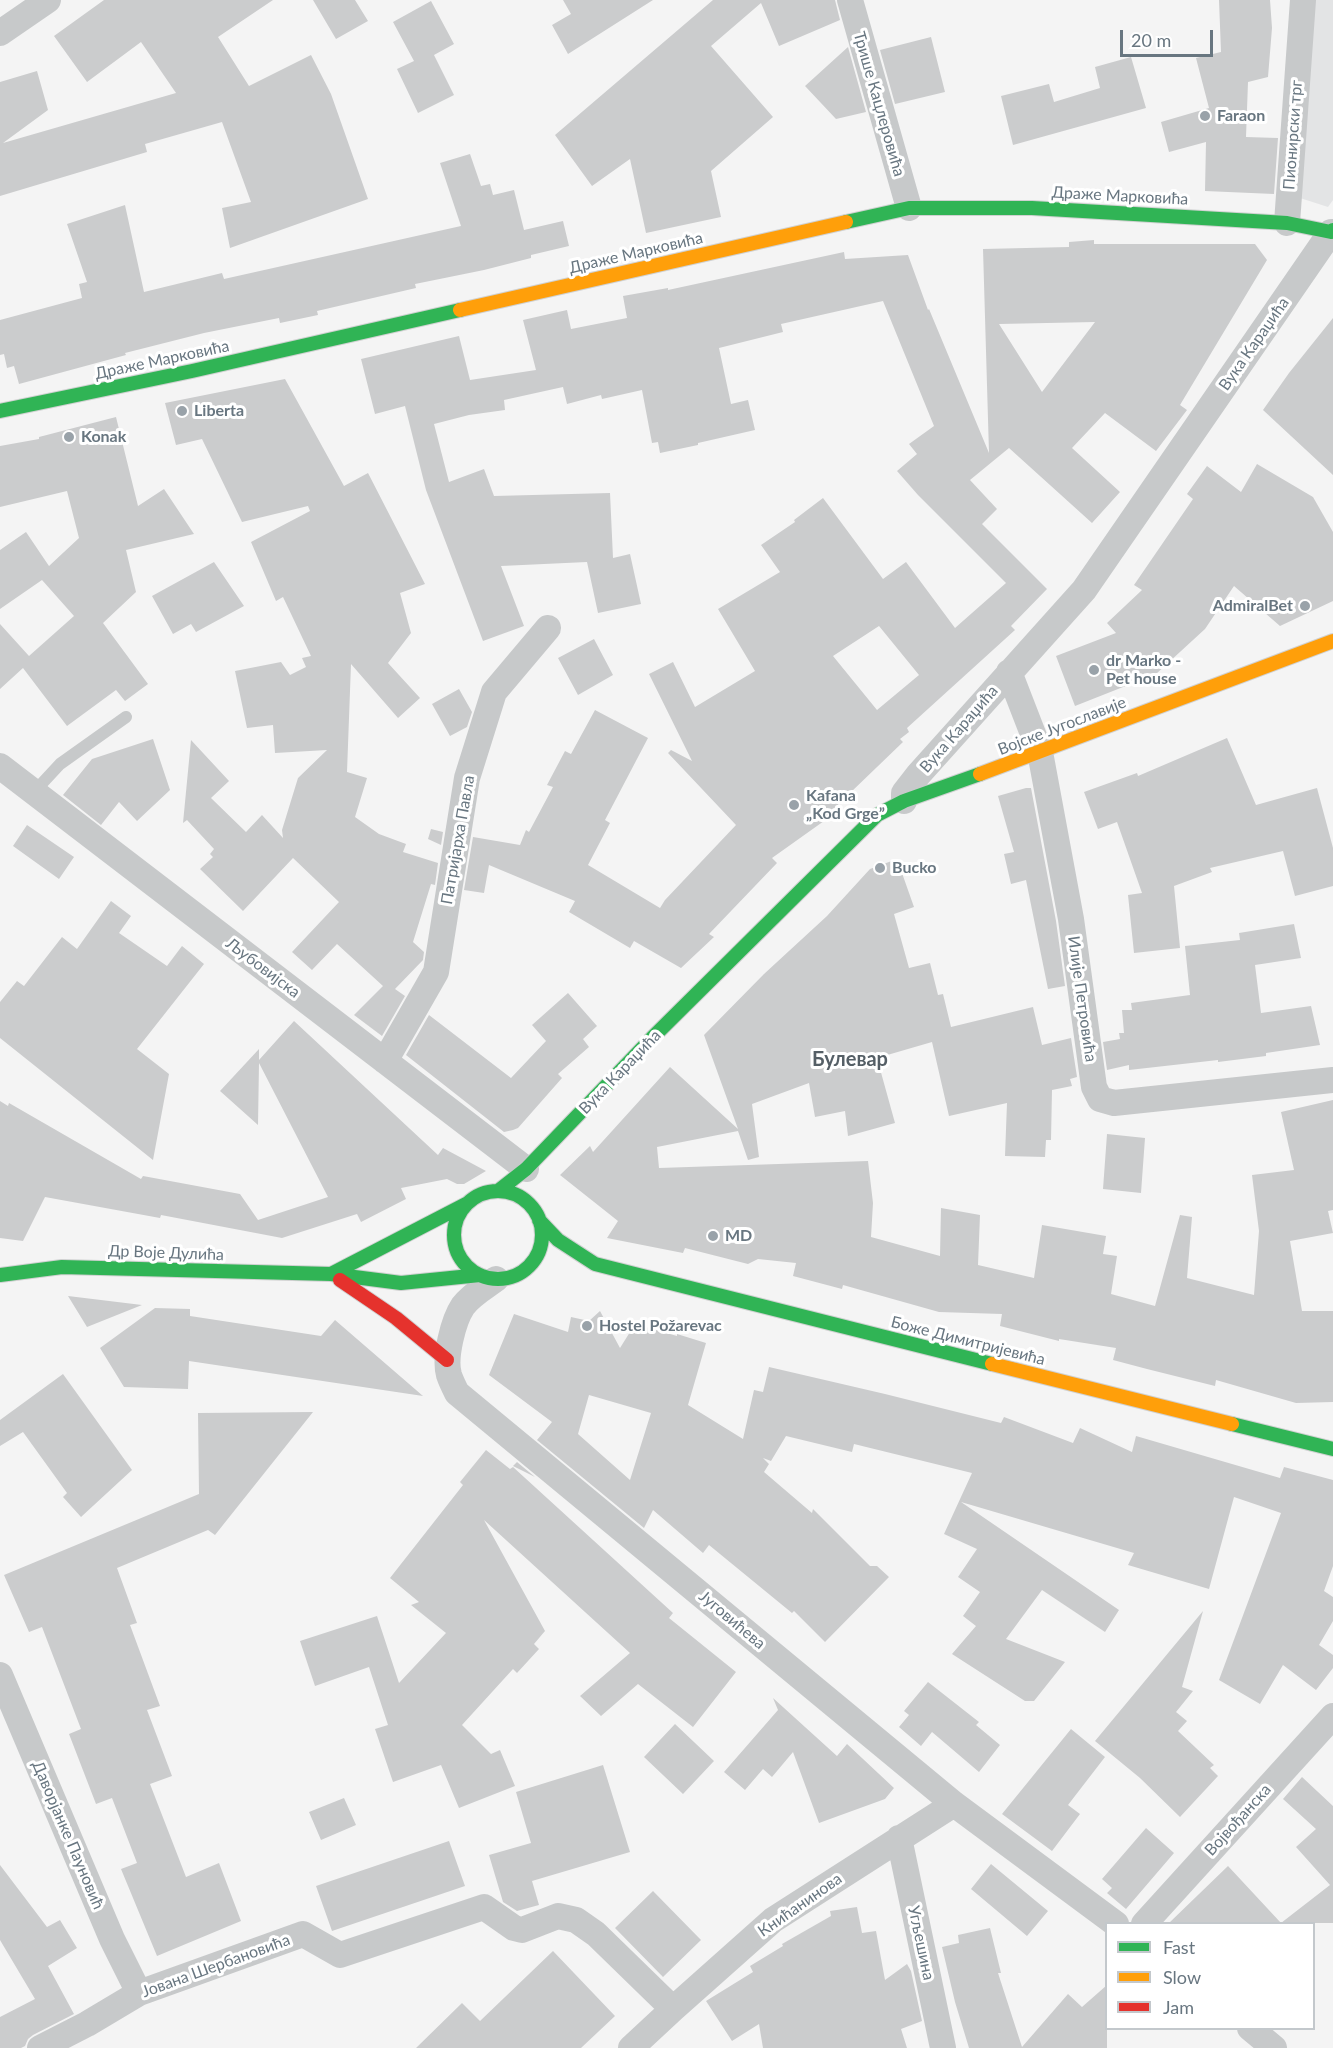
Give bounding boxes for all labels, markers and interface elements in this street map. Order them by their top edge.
scale bar [1123,18,1216,56]
street label: Трише Кацлеровића [849,29,909,179]
text: 20 m [1131,29,1171,51]
street label: Пионирски трг [1280,79,1306,191]
place label: Faraon [1217,106,1265,126]
marker: Faraon [1198,109,1212,123]
street label: Драже Марковића [1051,183,1189,209]
street label: Драже Марковића [567,228,705,278]
street label: Вука Караџића [1215,294,1293,394]
street label: Драже Марковића [93,336,231,384]
place label: Liberta [194,401,244,421]
marker: Liberta [175,404,189,418]
place label: Konak [81,427,126,447]
marker: Konak [62,430,76,444]
place label: AdmiralBet [1213,596,1293,616]
marker: AdmiralBet [1298,599,1312,613]
place label: dr Marko - Pet house [1106,651,1181,689]
marker: dr Marko - Pet house [1087,663,1101,677]
street label: Вука Караџића [916,681,1002,777]
street label: Војске Југославије [995,693,1129,759]
street label: Патријарха Павла [437,774,479,906]
place label: Kafana „Kod Grge” [806,786,885,824]
marker: Kafana „Kod Grge” [787,798,801,812]
place label: Bucko [892,858,936,878]
marker: Bucko [873,861,887,875]
street label: Љубовијска [222,934,304,1002]
street label: Илије Петровића [1064,935,1100,1063]
street label: Вука Караџића [575,1026,665,1118]
district label: Булевар [812,1048,888,1072]
place label: MD [725,1226,752,1246]
marker: MD [706,1229,720,1243]
street label: Др Воје Дулића [108,1241,224,1265]
street label: Боже Димитријевића [889,1313,1047,1369]
place label: Hostel Požarevac [599,1316,722,1336]
marker: Hostel Požarevac [580,1319,594,1333]
street label: Југовићева [695,1587,769,1653]
street label: Даворјанке Пауновић [28,1758,108,1912]
street label: Војвођанска [1201,1780,1275,1860]
street label: Книћанинова [754,1869,846,1941]
street label: Угљешина [904,1904,938,1982]
legend [1105,1922,1315,2030]
street label: Јована Шербановића [139,1930,293,2002]
text: Fast [1163,1936,1195,1958]
text: Slow [1163,1966,1201,1988]
text: Jam [1163,1996,1194,2018]

